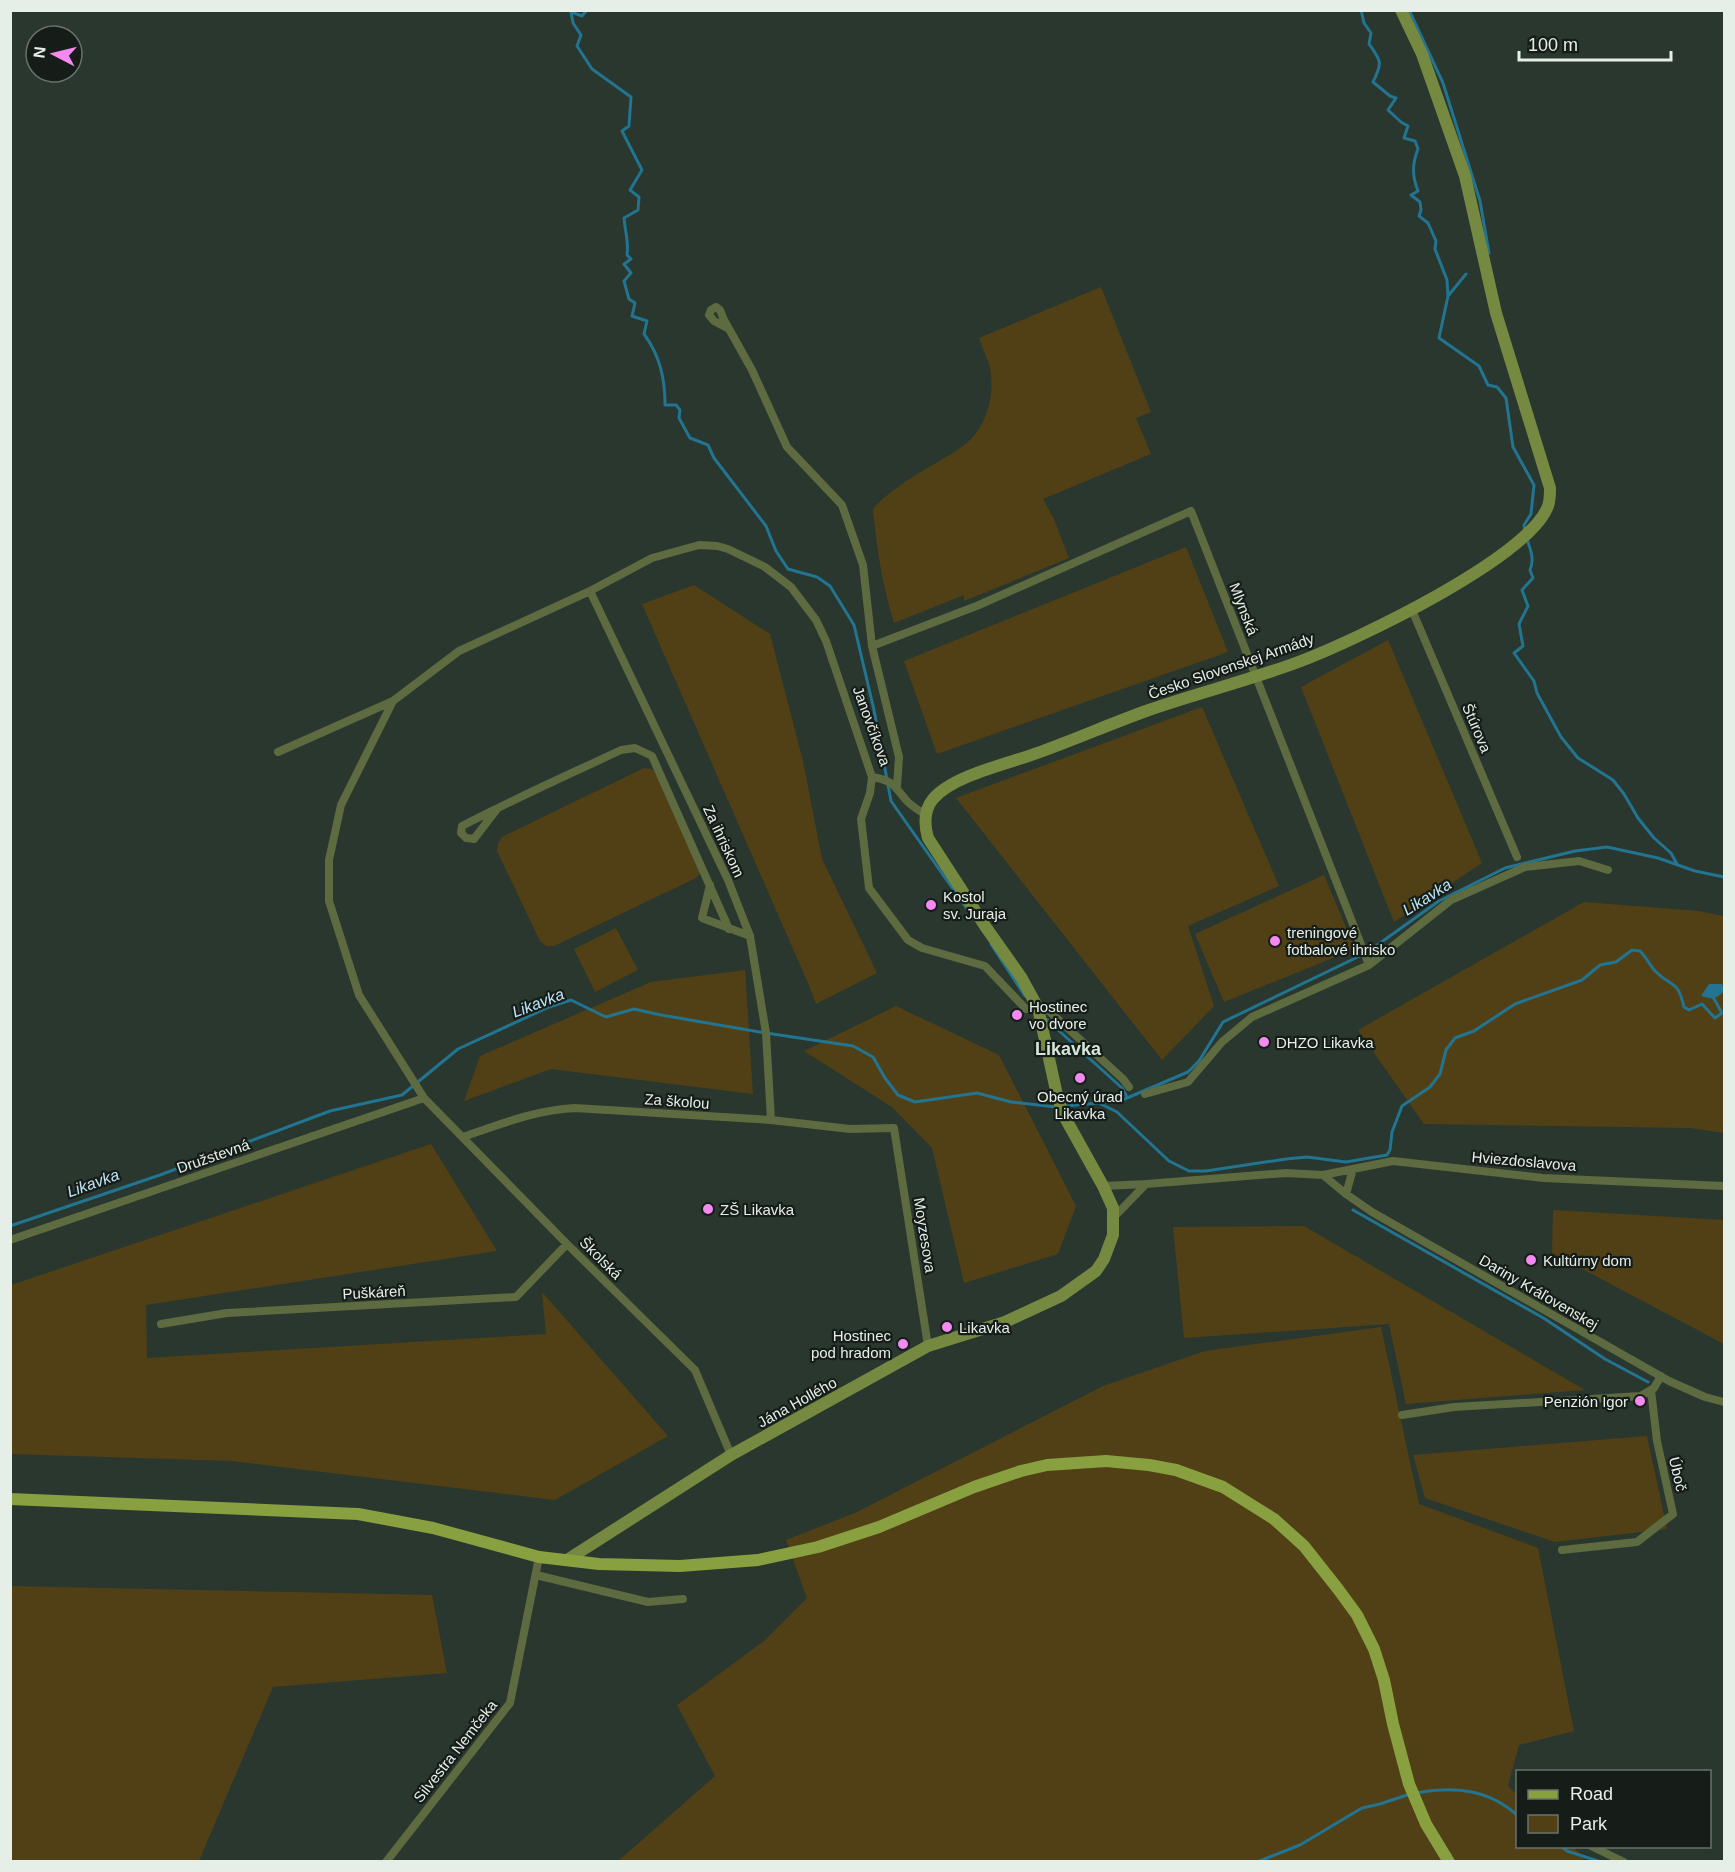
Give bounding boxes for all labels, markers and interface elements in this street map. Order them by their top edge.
north arrow [24,24,84,84]
scale bar [1519,24,1670,62]
text: 100 m [1528,35,1578,55]
text: N [30,45,49,59]
street label: Mlynská [1226,580,1262,638]
street label: Česko Slovenskej Armády [1146,629,1317,702]
street label: Janovčíkova [850,684,894,769]
street label: Štúrova [1459,701,1495,756]
street label: Za ihriskom [700,802,748,880]
water label: Likavka [1399,875,1455,919]
place label: Kostol sv. Juraja [943,888,1007,922]
marker: Kostol sv. Juraja [924,898,938,912]
place label: treningové fotbalové ihrisko [1287,924,1395,958]
marker: treningové fotbalové ihrisko [1268,934,1282,948]
water label: Likavka [510,985,566,1021]
place label: Hostinec vo dvore [1029,998,1088,1032]
marker: Hostinec vo dvore [1010,1008,1024,1022]
place label: DHZO Likavka [1276,1034,1374,1051]
marker: DHZO Likavka [1257,1035,1271,1049]
district label: Likavka [1035,1039,1102,1059]
marker: Obecný úrad Likavka [1073,1071,1087,1085]
place label: Obecný úrad Likavka [1037,1088,1123,1122]
street label: Za školou [644,1090,710,1112]
street label: Družstevná [174,1135,252,1176]
street label: Hviezdoslavova [1471,1148,1578,1174]
water label: Likavka [65,1166,121,1200]
street label: Moyzesova [911,1196,939,1274]
place label: ZŠ Likavka [720,1201,795,1218]
marker: ZŠ Likavka [701,1202,715,1216]
street label: Školská [576,1233,626,1283]
street label: Dariny Kráľovenskej [1477,1251,1601,1333]
place label: Kultúrny dom [1543,1252,1631,1269]
marker: Kultúrny dom [1524,1253,1538,1267]
street label: Puškáreň [342,1282,406,1302]
place label: Likavka [959,1319,1011,1336]
marker: Likavka [940,1320,954,1334]
place label: Hostinec pod hradom [811,1327,892,1361]
marker: Hostinec pod hradom [896,1337,910,1351]
street label: Jána Hollého [755,1373,839,1431]
place label: Penzión Igor [1544,1393,1628,1410]
marker: Penzión Igor [1633,1394,1647,1408]
street label: Úboč [1666,1455,1690,1493]
street label: Silvestra Nemčeka [410,1696,501,1806]
legend [1516,1770,1711,1848]
text: Road [1570,1784,1613,1804]
text: Park [1570,1814,1608,1834]

